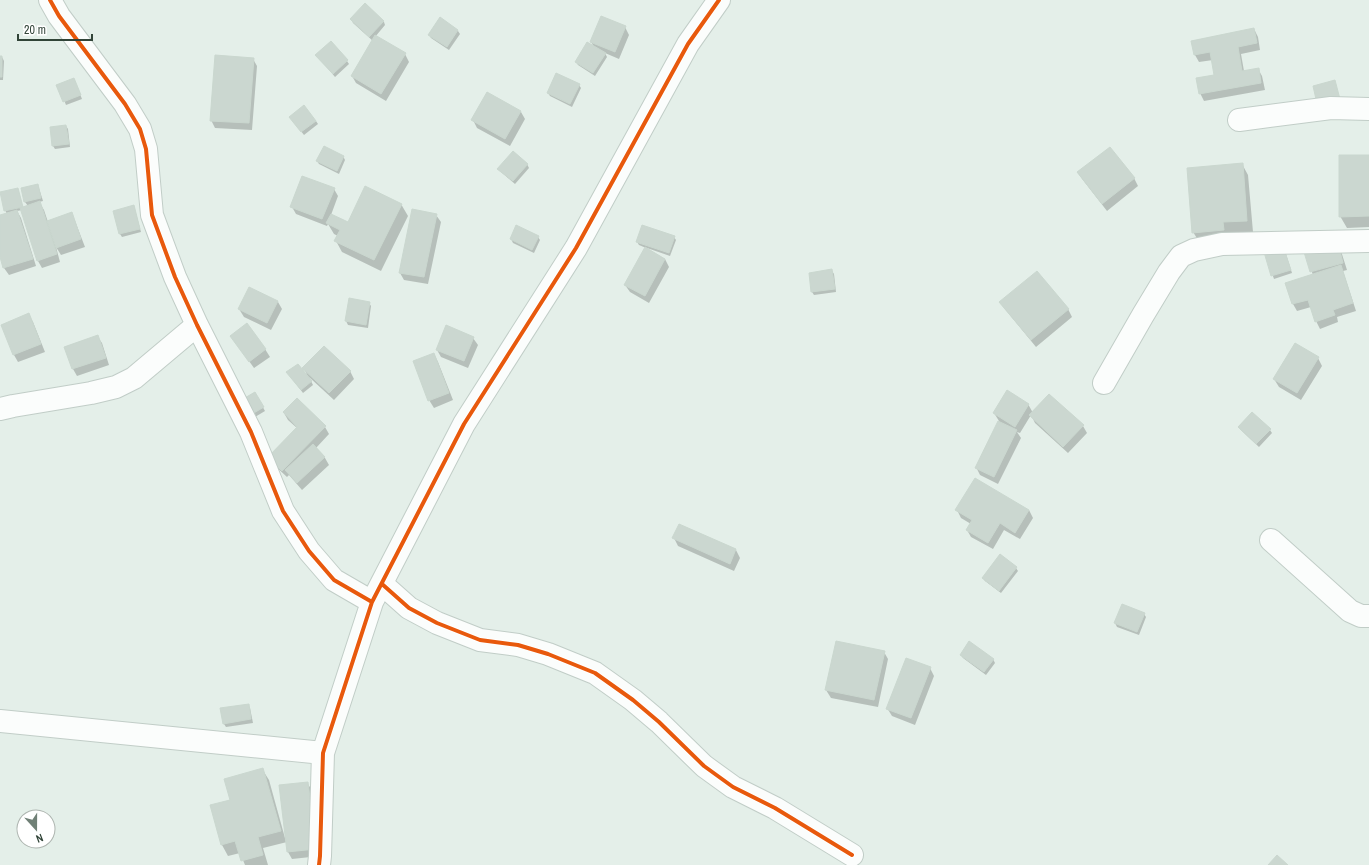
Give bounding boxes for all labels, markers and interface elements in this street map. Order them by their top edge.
scale bar [18,16,92,42]
text: 20 m [24,22,46,38]
north arrow [16,809,56,849]
text: N [34,831,45,846]

